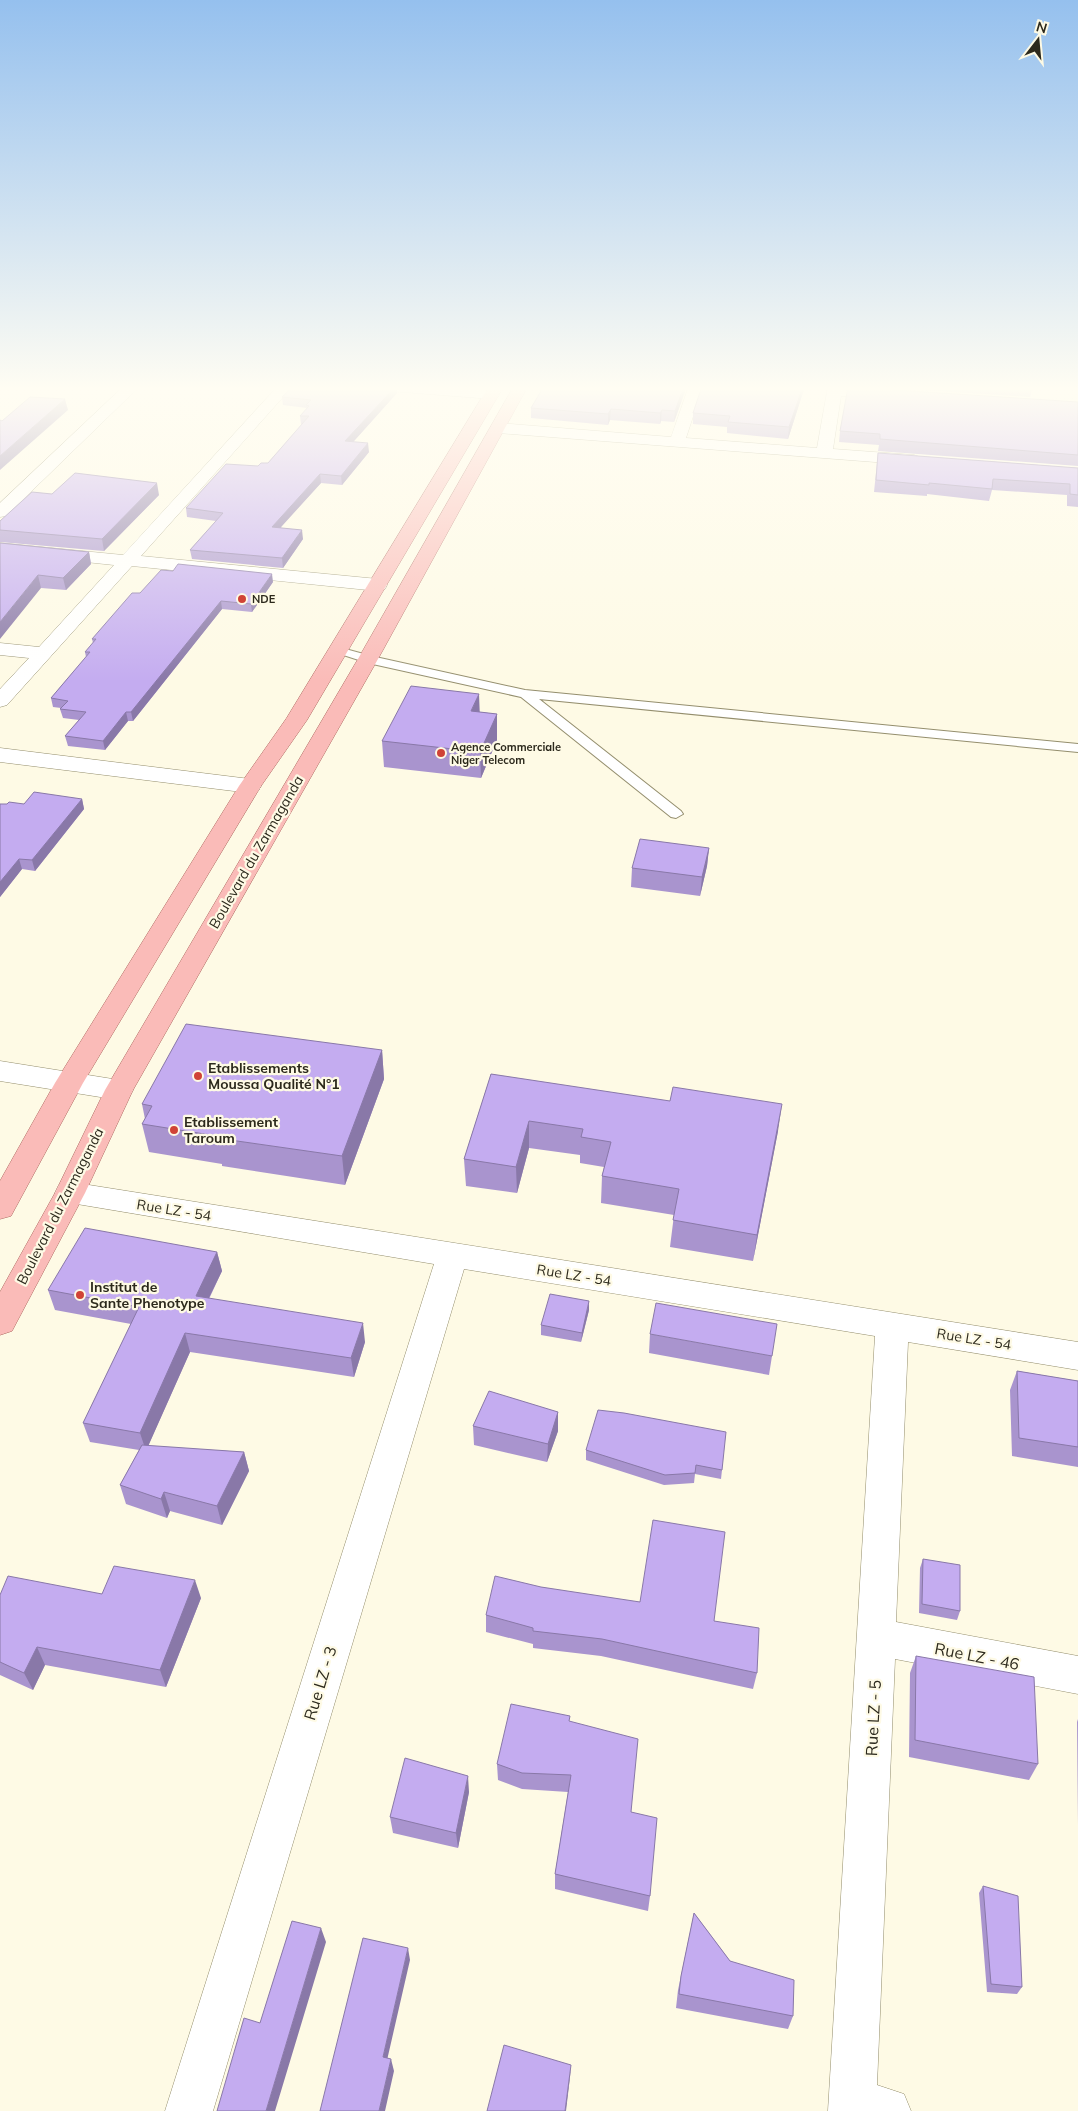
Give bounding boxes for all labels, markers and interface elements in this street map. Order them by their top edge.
north arrow [1013,15,1063,65]
text: N [1034,17,1049,38]
place label: NDE [252,592,276,606]
marker: NDE [236,593,248,605]
place label: Agence Commerciale Niger Telecom [451,740,561,767]
marker: Agence Commerciale Niger Telecom [435,747,447,759]
street label: Boulevard du Zarmaganda [205,772,307,932]
place label: Etablissements Moussa Qualité N°1 [208,1059,340,1093]
marker: Etablissements Moussa Qualité N°1 [192,1070,204,1082]
place label: Etablissement Taroum [184,1113,279,1147]
marker: Etablissement Taroum [168,1124,180,1136]
street label: Boulevard du Zarmaganda [13,1125,107,1287]
street label: Rue LZ - 54 [135,1195,213,1225]
street label: Rue LZ - 54 [535,1260,613,1290]
place label: Institut de Sante Phenotype [90,1278,205,1312]
marker: Institut de Sante Phenotype [74,1289,86,1301]
street label: Rue LZ - 54 [935,1324,1013,1354]
street label: Rue LZ - 46 [933,1638,1021,1674]
street label: Rue LZ - 3 [299,1644,341,1722]
street label: Rue LZ - 5 [861,1679,885,1757]

